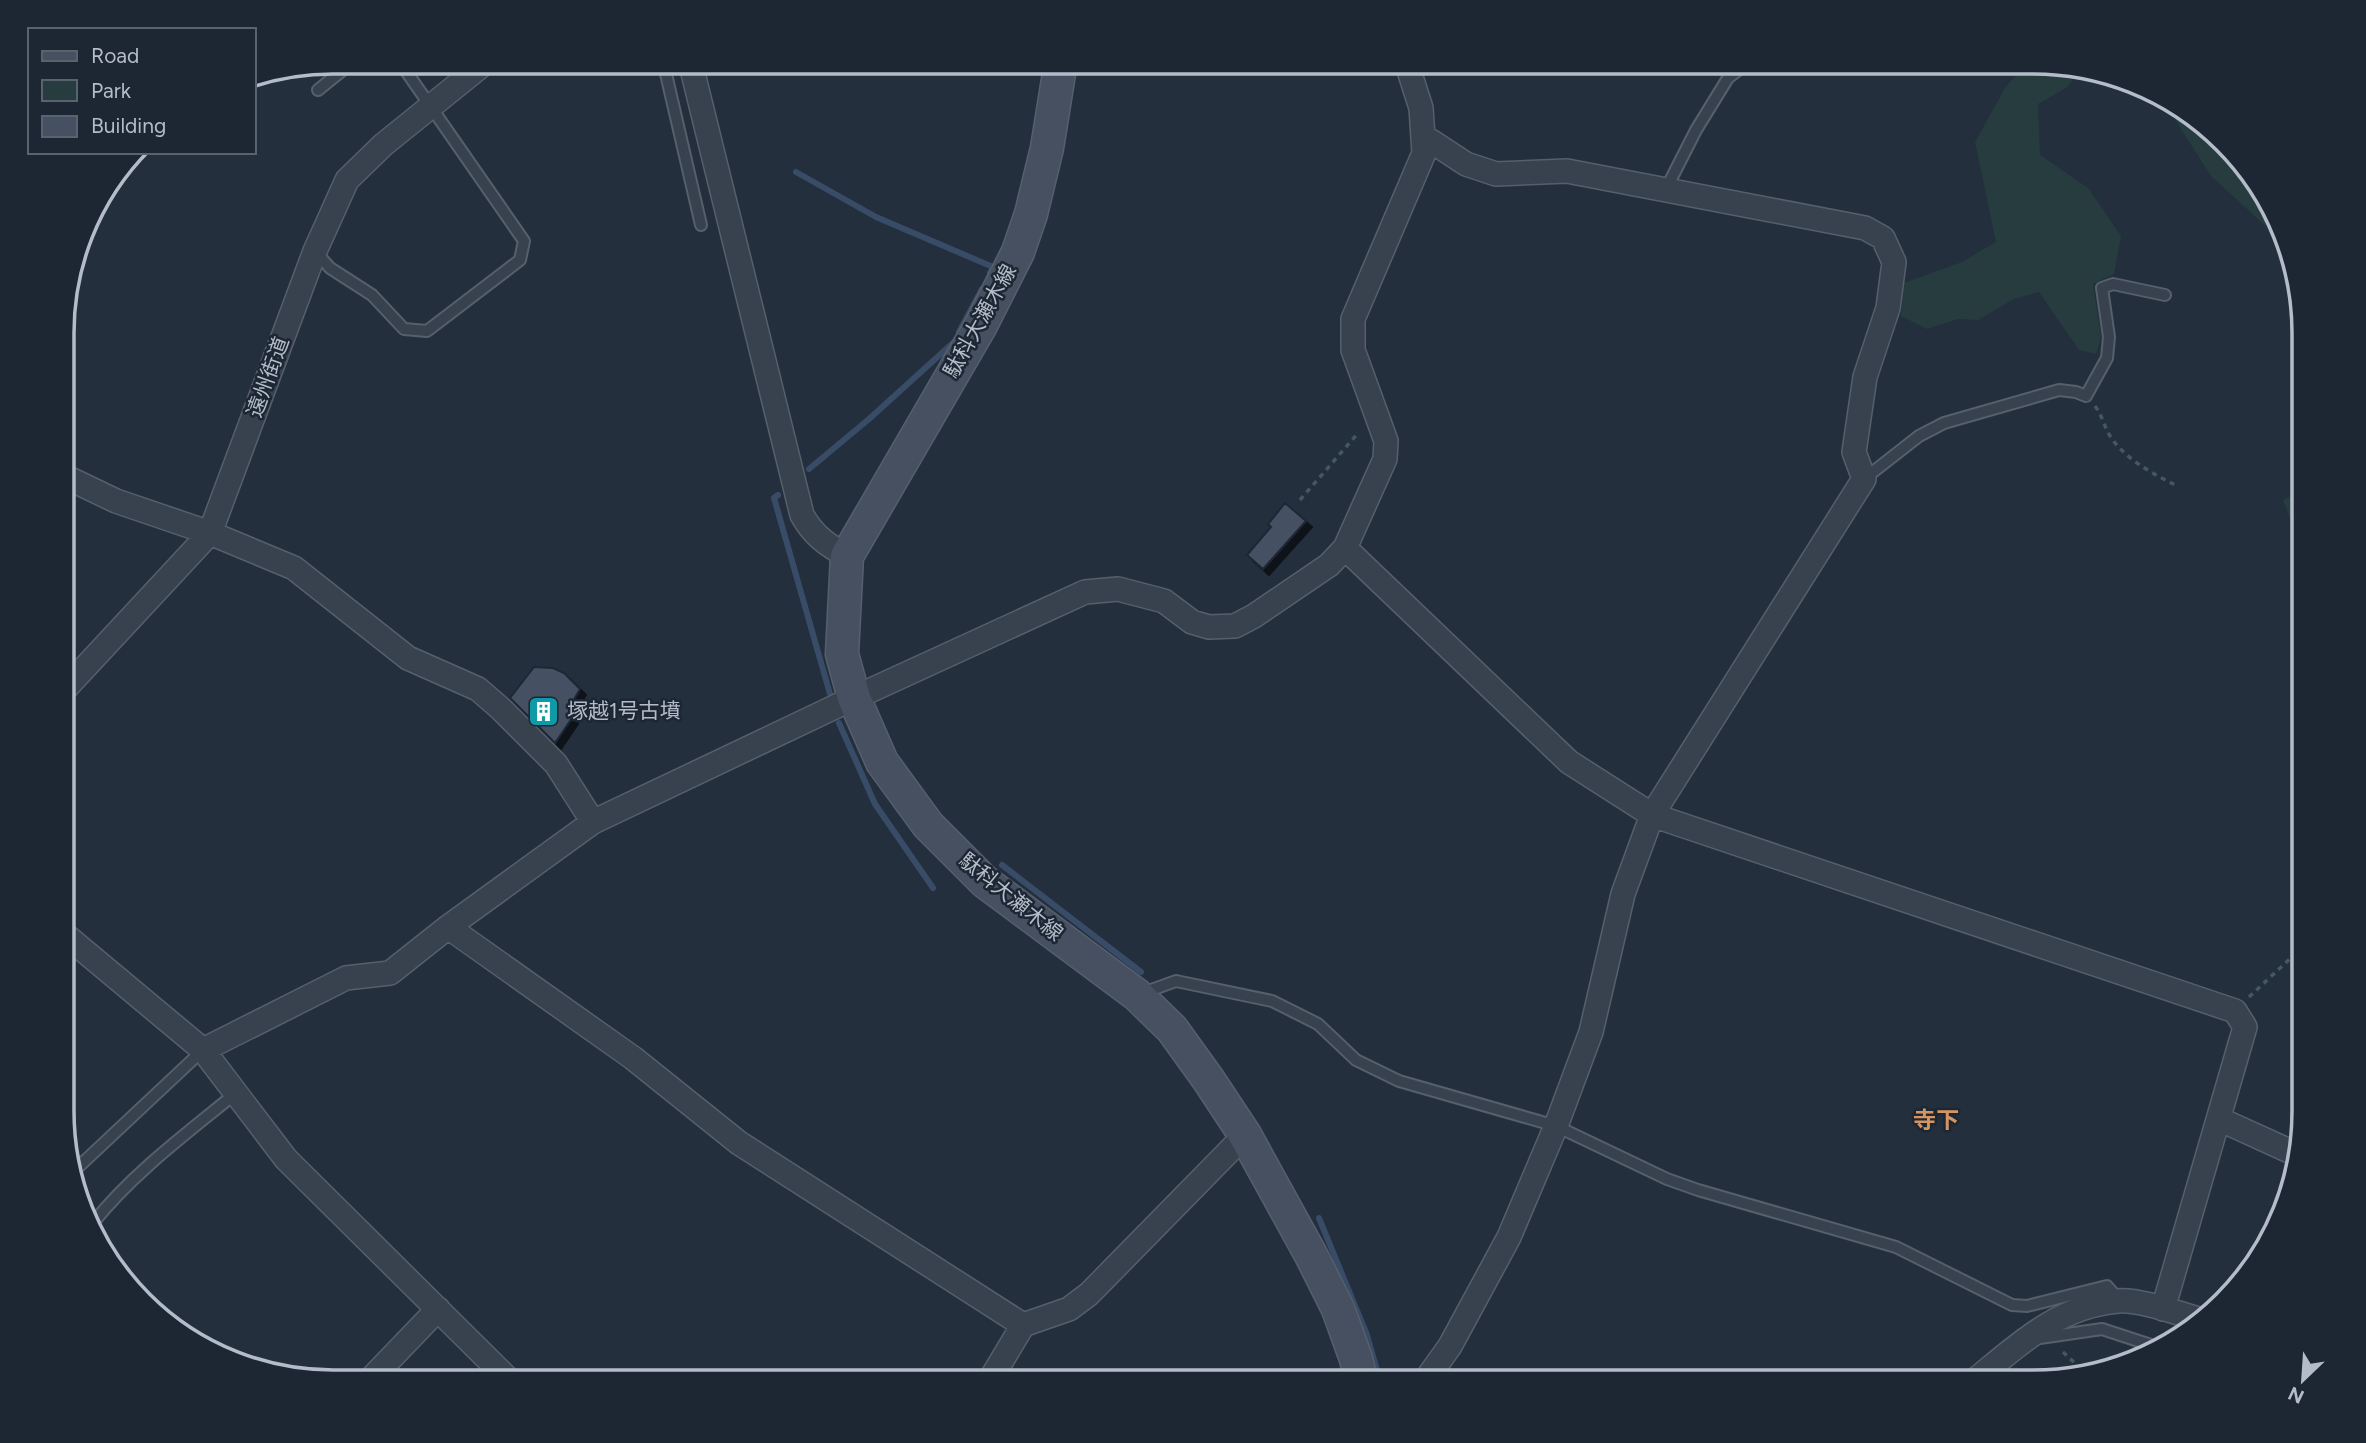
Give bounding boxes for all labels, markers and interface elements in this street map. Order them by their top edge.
legend [28,28,256,154]
text: Road [91,43,139,68]
text: Park [91,78,132,103]
text: Building [91,113,166,138]
street label: 駄科大瀬木線 [938,260,1021,382]
street label: 遠州街道 [241,333,294,421]
building icon: 塚越1号古墳 [527,694,561,728]
place label: 塚越1号古墳 [567,698,681,723]
street label: 駄科大瀬木線 [954,847,1068,946]
district label: 寺下 [1913,1106,1959,1134]
north arrow [2268,1345,2338,1415]
text: N [2285,1381,2308,1408]

